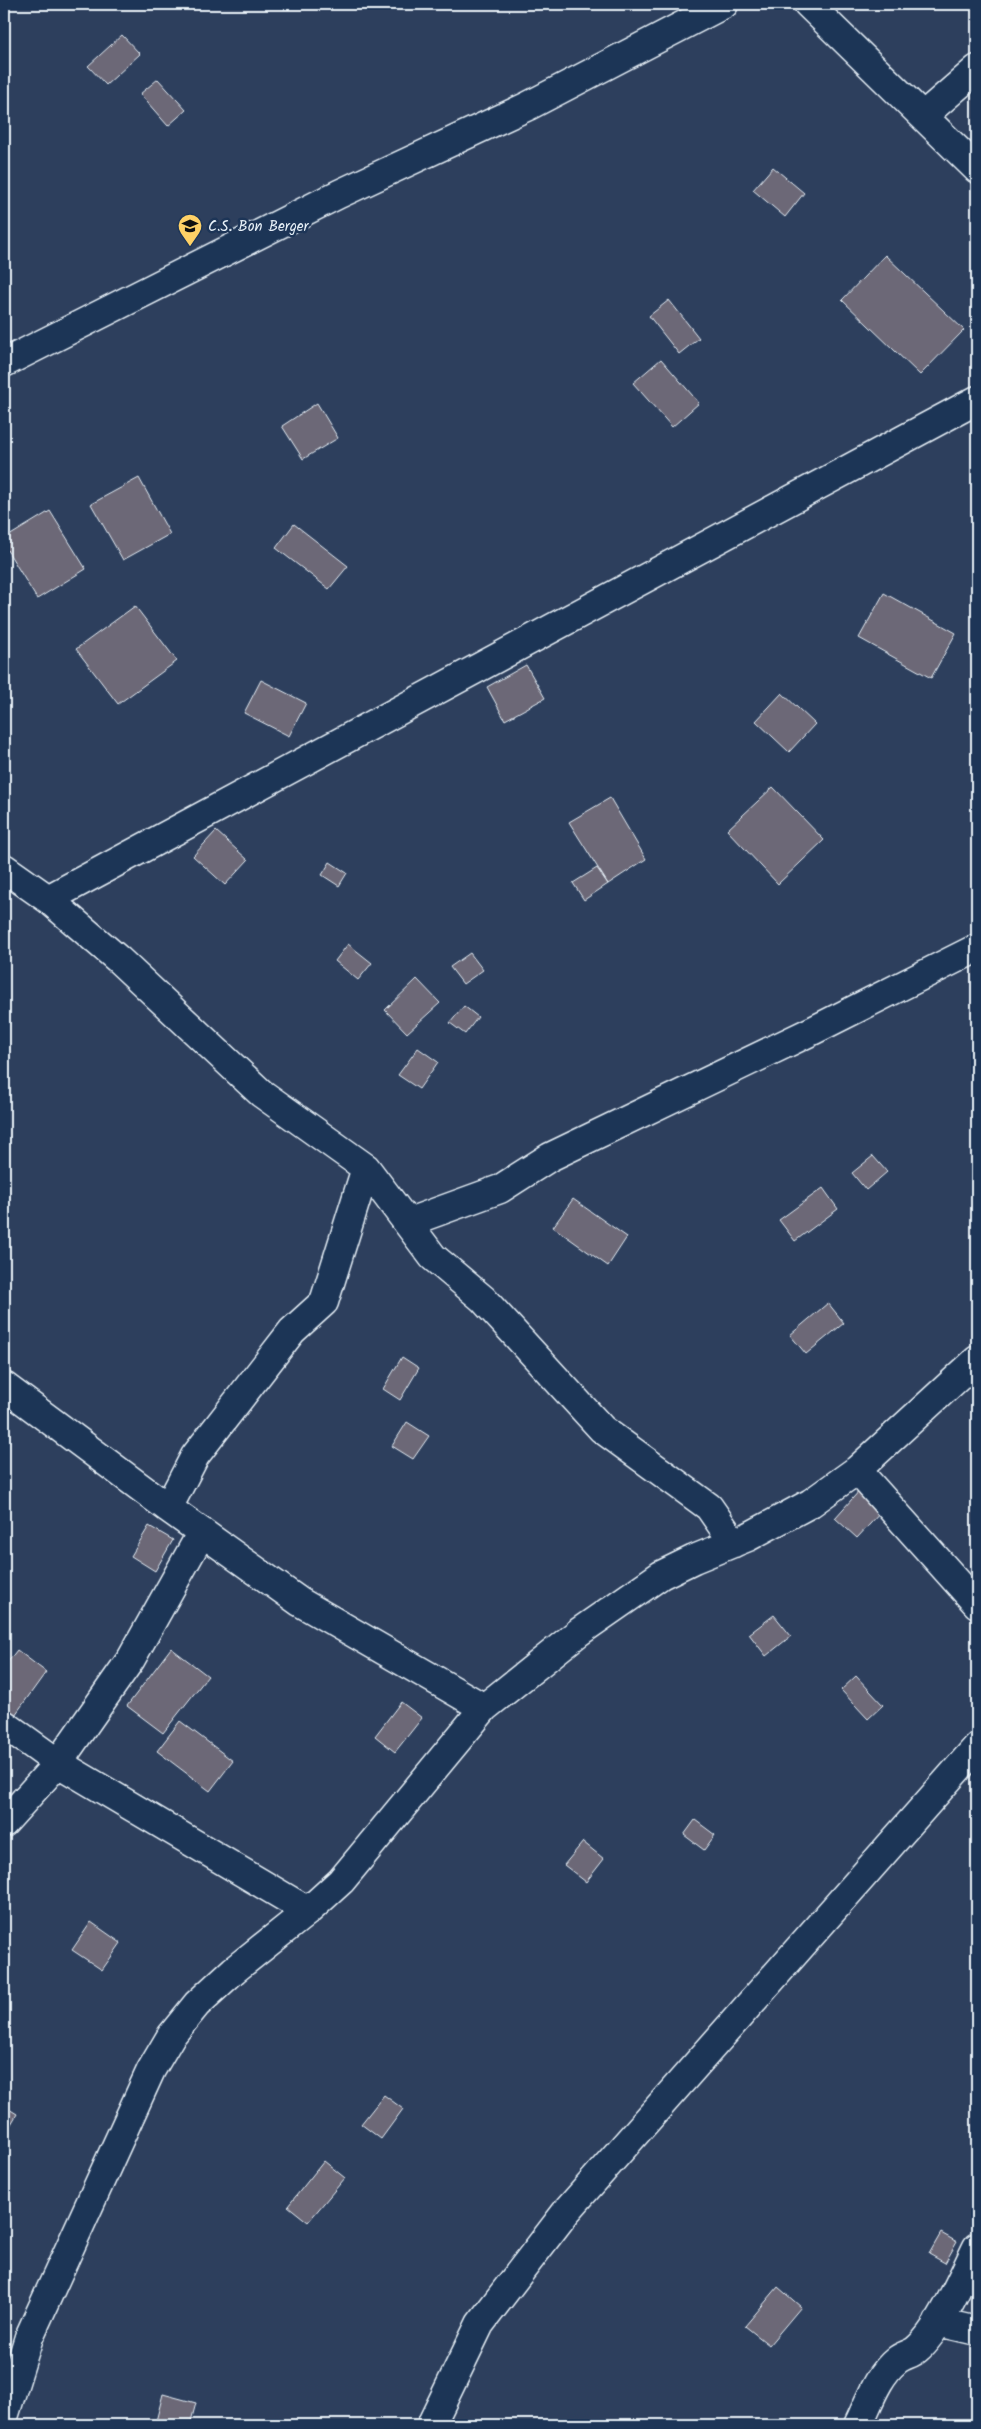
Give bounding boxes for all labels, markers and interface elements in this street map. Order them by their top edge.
school or university icon: C.S. Bon Berger [177,213,203,247]
place label: C.S. Bon Berger [208,215,310,239]

